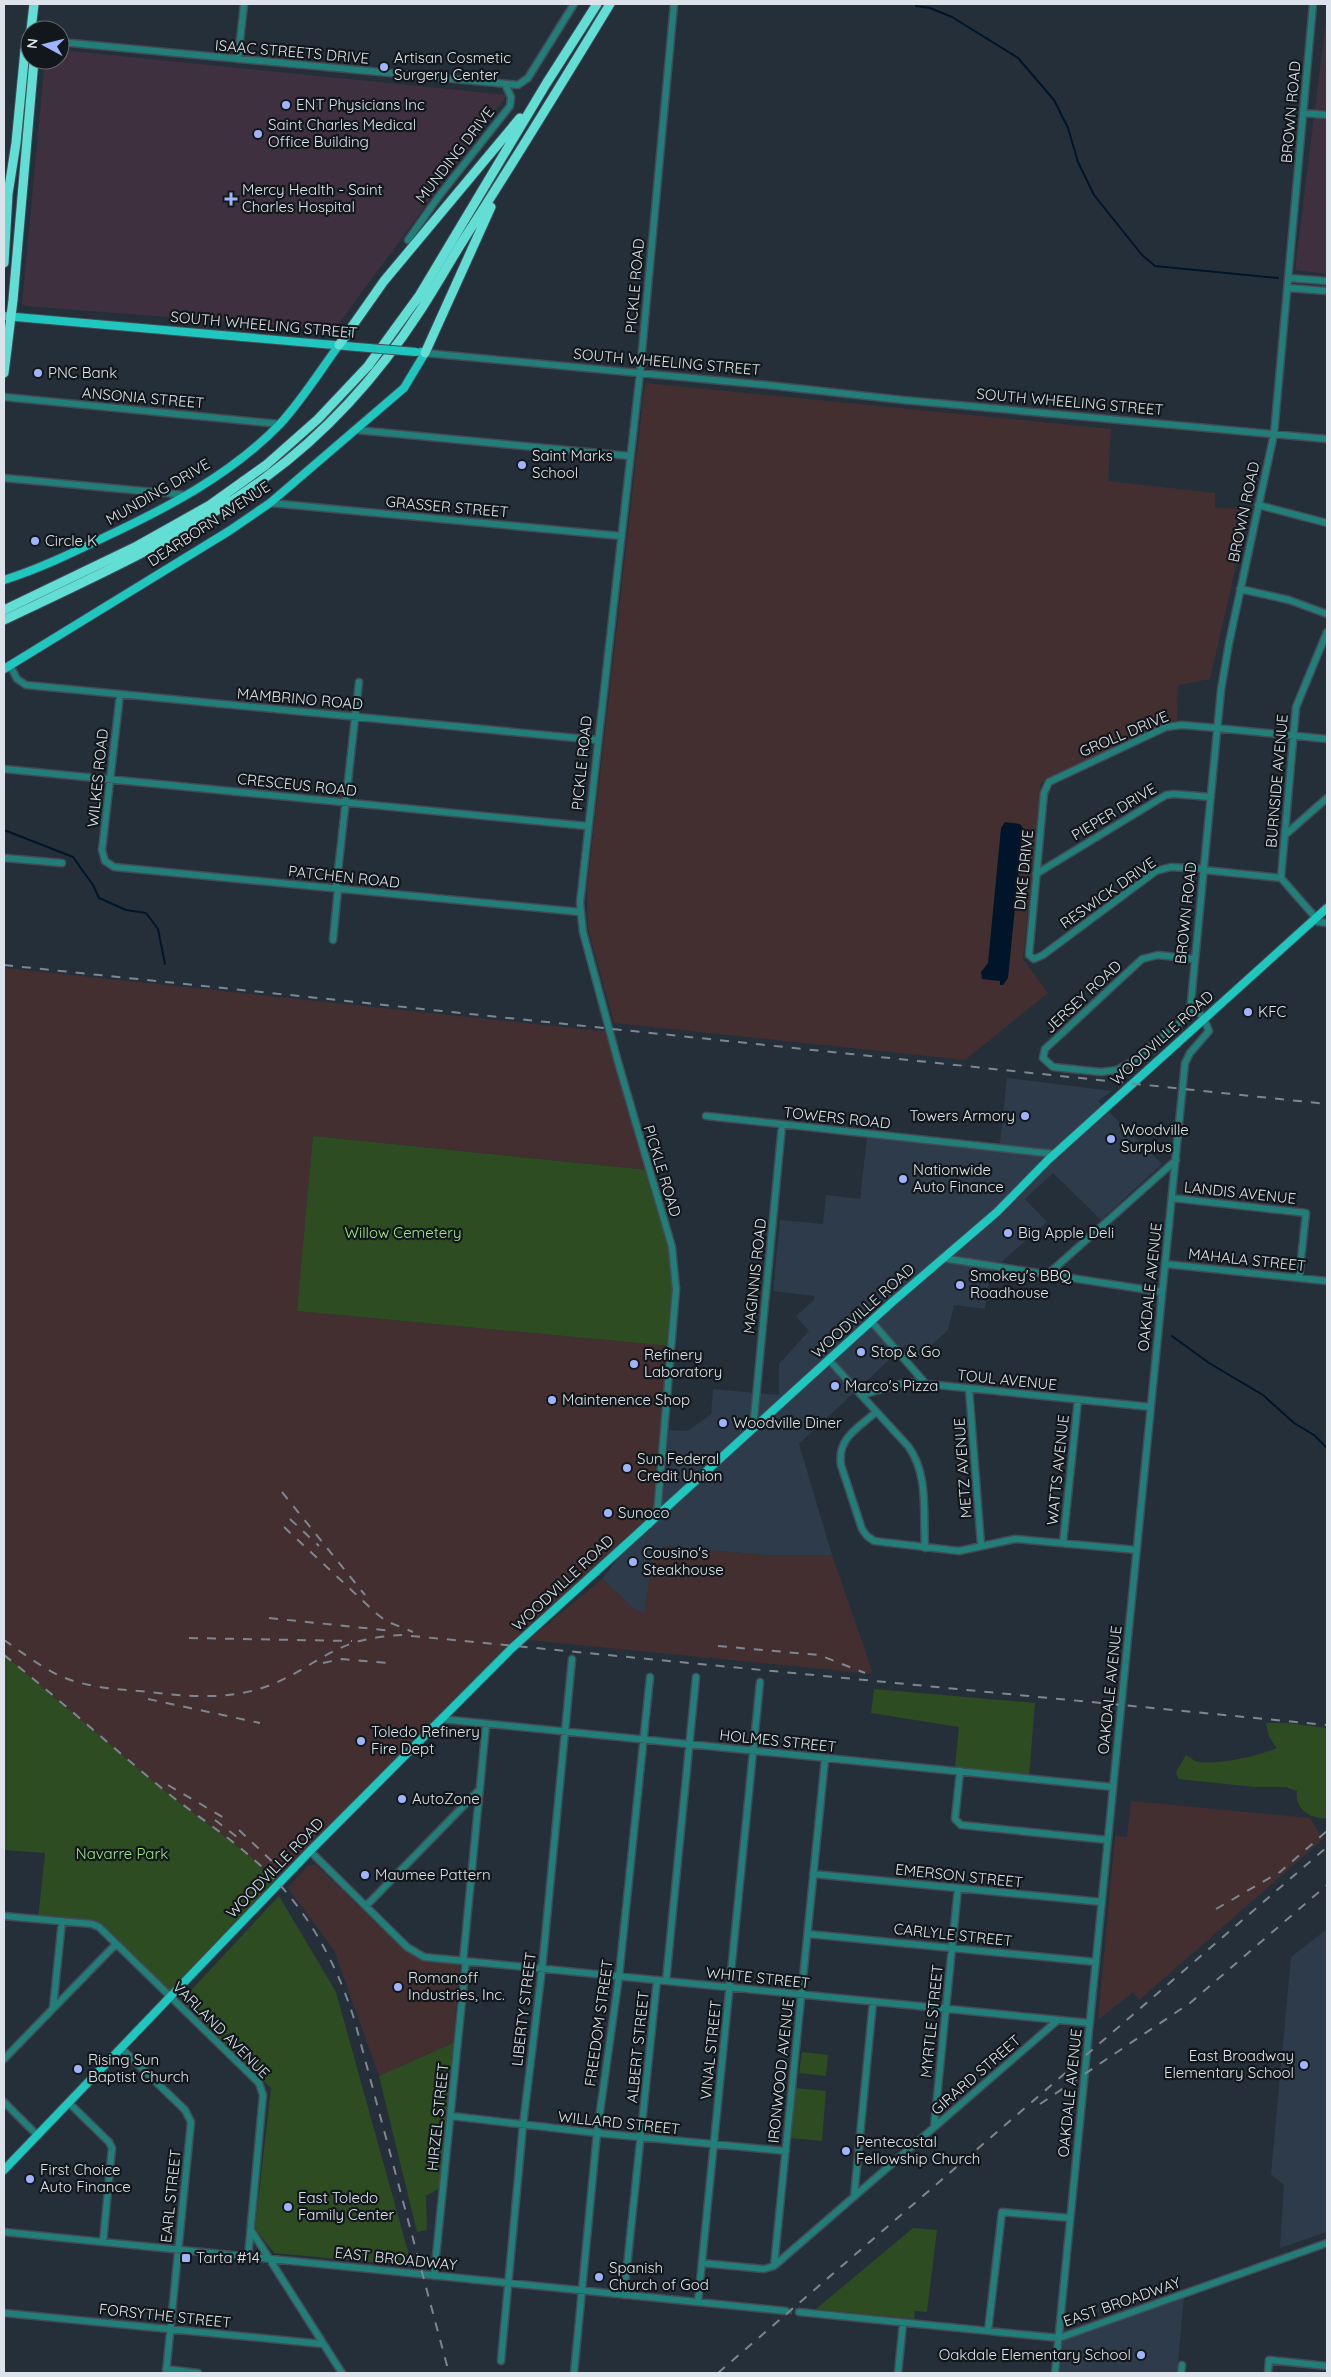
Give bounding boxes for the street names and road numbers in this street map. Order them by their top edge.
street label: ISAAC STREETS DRIVE [214,35,370,68]
street label: BROWN ROAD [1277,60,1304,164]
street label: MUNDING DRIVE [411,103,498,207]
street label: PICKLE ROAD [621,238,648,334]
street label: SOUTH WHEELING STREET [170,307,358,342]
street label: SOUTH WHEELING STREET [573,344,761,379]
street label: ANSONIA STREET [81,383,205,412]
street label: SOUTH WHEELING STREET [976,384,1164,419]
street label: MUNDING DRIVE [102,454,213,529]
street label: BROWN ROAD [1224,460,1263,564]
street label: DEARBORN AVENUE [144,477,274,570]
street label: GRASSER STREET [385,492,509,521]
street label: MAMBRINO ROAD [236,684,364,713]
street label: GROLL DRIVE [1076,706,1171,761]
street label: BURNSIDE AVENUE [1261,713,1292,849]
street label: PICKLE ROAD [567,714,596,811]
street label: WILKES ROAD [83,727,112,828]
street label: CRESCEUS ROAD [236,769,358,800]
street label: PIEPER DRIVE [1068,779,1160,844]
street label: DIKE DRIVE [1010,829,1037,911]
street label: RESWICK DRIVE [1056,853,1159,933]
street label: PATCHEN ROAD [287,861,401,892]
street label: BROWN ROAD [1171,861,1200,965]
street label: JERSEY ROAD [1040,956,1125,1037]
street label: WOODVILLE ROAD [1106,986,1217,1089]
street label: TOWERS ROAD [783,1102,892,1133]
street label: PICKLE ROAD [640,1123,686,1219]
street label: LANDIS AVENUE [1183,1177,1297,1208]
street label: MAGINNIS ROAD [739,1217,770,1335]
street label: OAKDALE AVENUE [1133,1222,1166,1352]
street label: MAHALA STREET [1187,1244,1307,1275]
street label: WOODVILLE ROAD [807,1259,918,1362]
street label: TOUL AVENUE [956,1365,1058,1394]
street label: WATTS AVENUE [1042,1414,1073,1526]
street label: METZ AVENUE [950,1417,975,1519]
street label: WOODVILLE ROAD [508,1530,618,1635]
street label: OAKDALE AVENUE [1093,1625,1126,1755]
street label: HOLMES STREET [719,1725,837,1756]
street label: WOODVILLE ROAD [222,1813,328,1922]
street label: EMERSON STREET [894,1859,1024,1892]
street label: CARLYLE STREET [893,1919,1013,1950]
street label: LIBERTY STREET [507,1951,540,2067]
street label: FREEDOM STREET [580,1958,617,2088]
street label: WHITE STREET [705,1963,811,1992]
street label: MYRTLE STREET [916,1963,947,2079]
street label: VARLAND AVENUE [169,1977,274,2082]
street label: ALBERT STREET [622,1990,653,2104]
street label: IRONWOOD AVENUE [763,1998,798,2144]
street label: VINAL STREET [696,1999,725,2101]
street label: OAKDALE AVENUE [1053,2028,1086,2158]
street label: GIRARD STREET [927,2031,1024,2119]
street label: HIRZEL STREET [422,2062,453,2172]
street label: WILLARD STREET [557,2107,681,2138]
street label: EARL STREET [156,2148,185,2244]
street label: EAST BROADWAY [334,2243,459,2274]
street label: EAST BROADWAY [1061,2272,1184,2331]
street label: FORSYTHE STREET [98,2299,232,2332]

